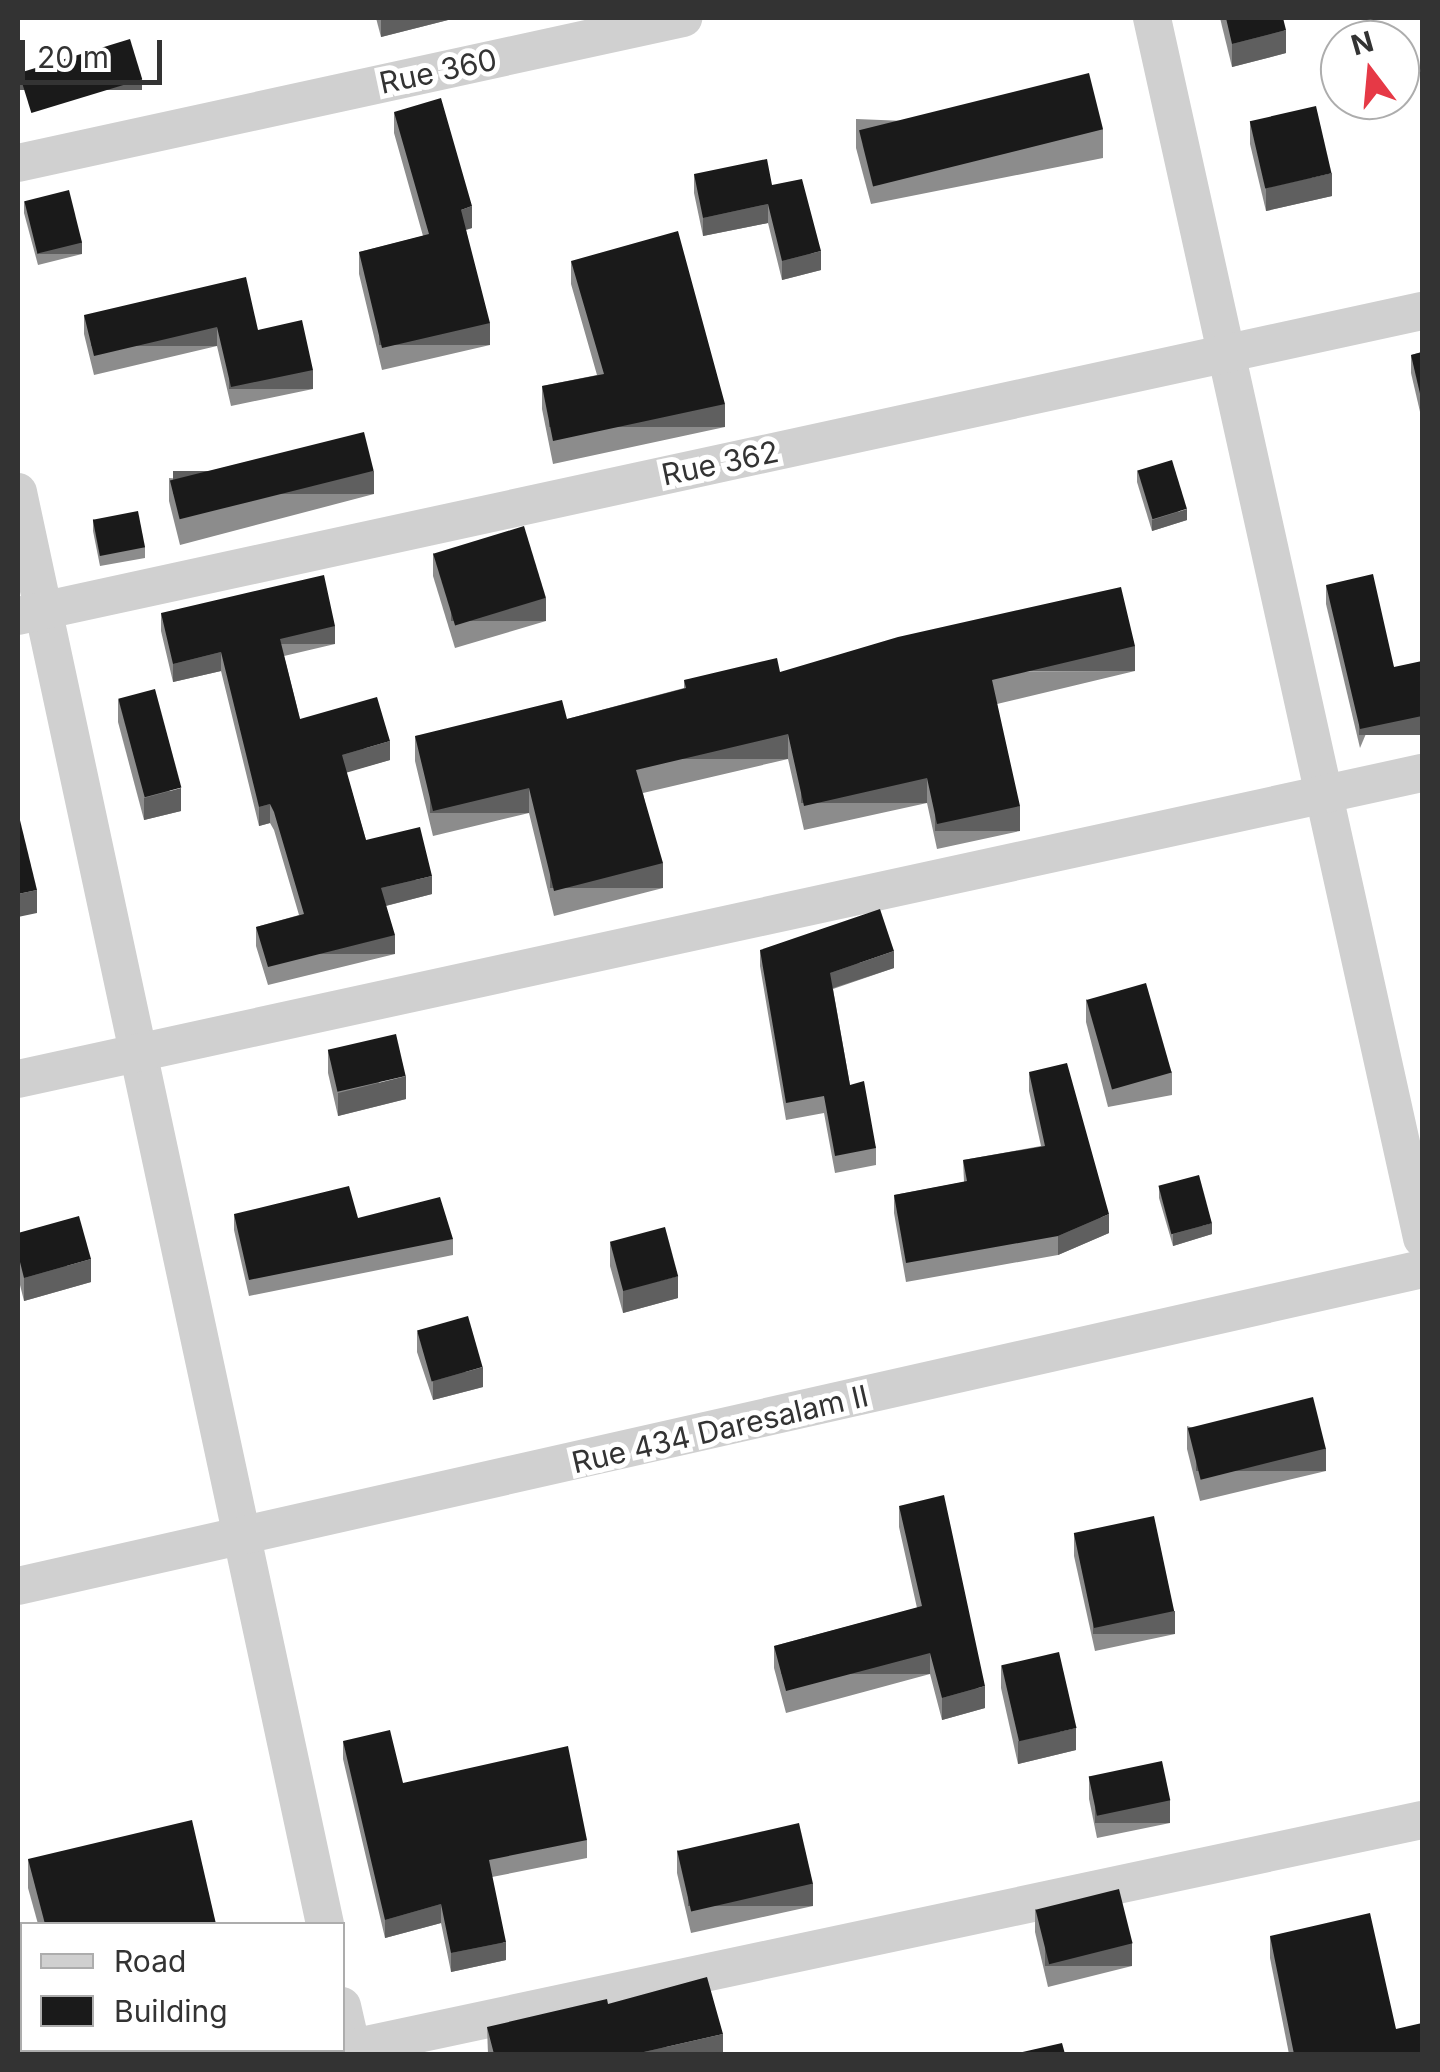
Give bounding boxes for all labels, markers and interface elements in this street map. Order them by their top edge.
scale bar [25,20,168,82]
north arrow [1320,20,1420,120]
text: N [1347,24,1377,62]
text: 20 m [37,39,109,75]
street label: Rue 360 [376,41,500,101]
street label: Rue 362 [658,433,782,493]
street label: Rue 434 Daresalam II [568,1377,872,1481]
legend [20,1922,345,2052]
text: Road [114,1943,186,1979]
text: Building [114,1993,228,2029]

